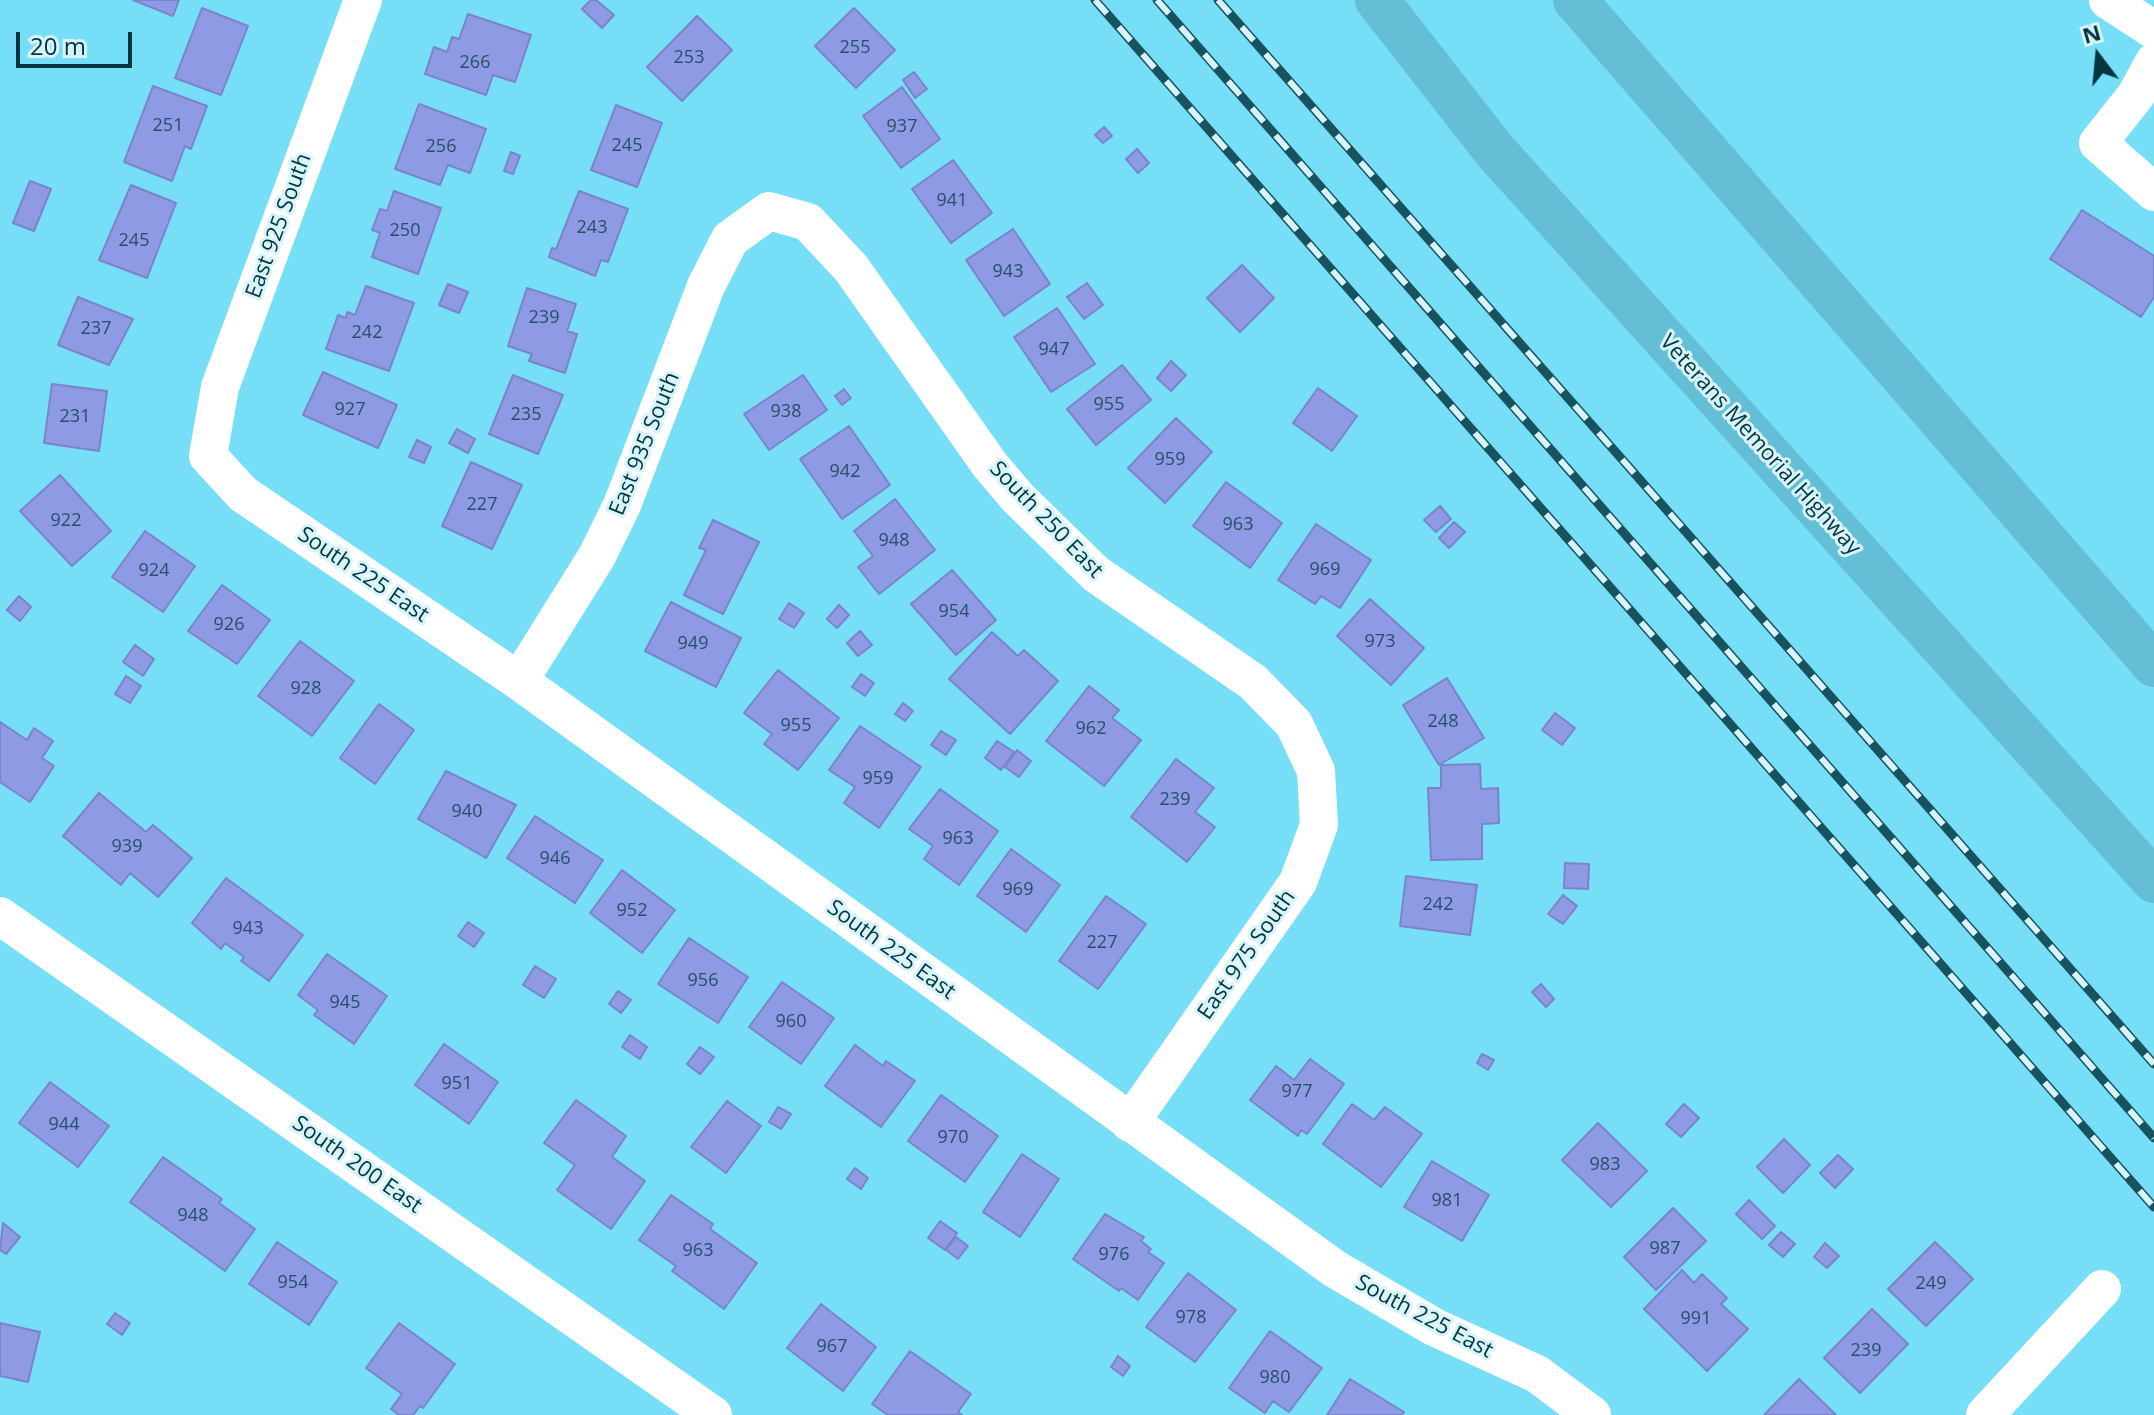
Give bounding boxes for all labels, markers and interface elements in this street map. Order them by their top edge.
scale bar [20,16,136,66]
north arrow [2058,16,2138,96]
text: N [2079,16,2104,50]
text: 20 m [30,29,86,62]
house number: 255 [840,37,870,59]
house number: 253 [674,47,704,69]
house number: 266 [460,52,490,74]
house number: 251 [153,115,183,137]
house number: 937 [887,116,917,138]
house number: 245 [612,135,642,157]
house number: 256 [426,136,456,158]
street label: East 925 South [241,150,317,302]
house number: 941 [937,190,967,212]
house number: 243 [577,217,607,239]
house number: 250 [390,220,420,242]
house number: 245 [119,230,149,252]
house number: 943 [993,261,1023,283]
house number: 239 [529,307,559,329]
house number: 237 [81,318,111,340]
house number: 242 [352,322,382,344]
street label: Veterans Memorial Highway [1654,329,1866,561]
house number: 947 [1039,339,1069,361]
street label: East 935 South [604,369,686,519]
house number: 955 [1094,394,1124,416]
house number: 927 [335,399,365,421]
house number: 938 [771,401,801,423]
house number: 235 [511,404,541,426]
house number: 231 [60,406,90,428]
house number: 959 [1155,449,1185,471]
street label: South 250 East [984,456,1108,584]
house number: 942 [830,461,860,483]
house number: 227 [467,494,497,516]
house number: 922 [51,510,81,532]
house number: 963 [1223,514,1253,536]
street label: South 225 East [293,522,433,628]
house number: 948 [879,530,909,552]
house number: 969 [1310,559,1340,581]
house number: 924 [139,560,169,582]
house number: 954 [939,601,969,623]
house number: 926 [214,614,244,636]
house number: 973 [1365,631,1395,653]
house number: 949 [678,633,708,655]
house number: 928 [291,678,321,700]
house number: 248 [1428,711,1458,733]
house number: 955 [781,715,811,737]
house number: 962 [1076,718,1106,740]
house number: 959 [863,768,893,790]
house number: 239 [1160,789,1190,811]
house number: 940 [452,801,482,823]
house number: 963 [943,828,973,850]
house number: 939 [112,836,142,858]
house number: 946 [540,848,570,870]
house number: 969 [1003,879,1033,901]
street label: East 975 South [1193,885,1301,1025]
house number: 242 [1423,894,1453,916]
street label: South 225 East [822,895,960,1005]
house number: 952 [617,900,647,922]
house number: 943 [233,918,263,940]
house number: 227 [1087,932,1117,954]
house number: 956 [688,970,718,992]
house number: 945 [330,992,360,1014]
house number: 960 [776,1011,806,1033]
house number: 951 [442,1073,472,1095]
house number: 977 [1282,1081,1312,1103]
street label: South 200 East [287,1111,427,1219]
house number: 944 [49,1114,79,1136]
house number: 970 [938,1127,968,1149]
house number: 983 [1590,1154,1620,1176]
house number: 981 [1432,1190,1462,1212]
house number: 948 [178,1205,208,1227]
house number: 987 [1650,1238,1680,1260]
house number: 963 [683,1240,713,1262]
house number: 976 [1099,1244,1129,1266]
street label: South 225 East [1351,1270,1497,1364]
house number: 954 [278,1272,308,1294]
house number: 249 [1916,1273,1946,1295]
house number: 978 [1176,1307,1206,1329]
house number: 991 [1681,1308,1711,1330]
house number: 967 [817,1336,847,1358]
house number: 239 [1851,1340,1881,1362]
house number: 980 [1260,1367,1290,1389]

